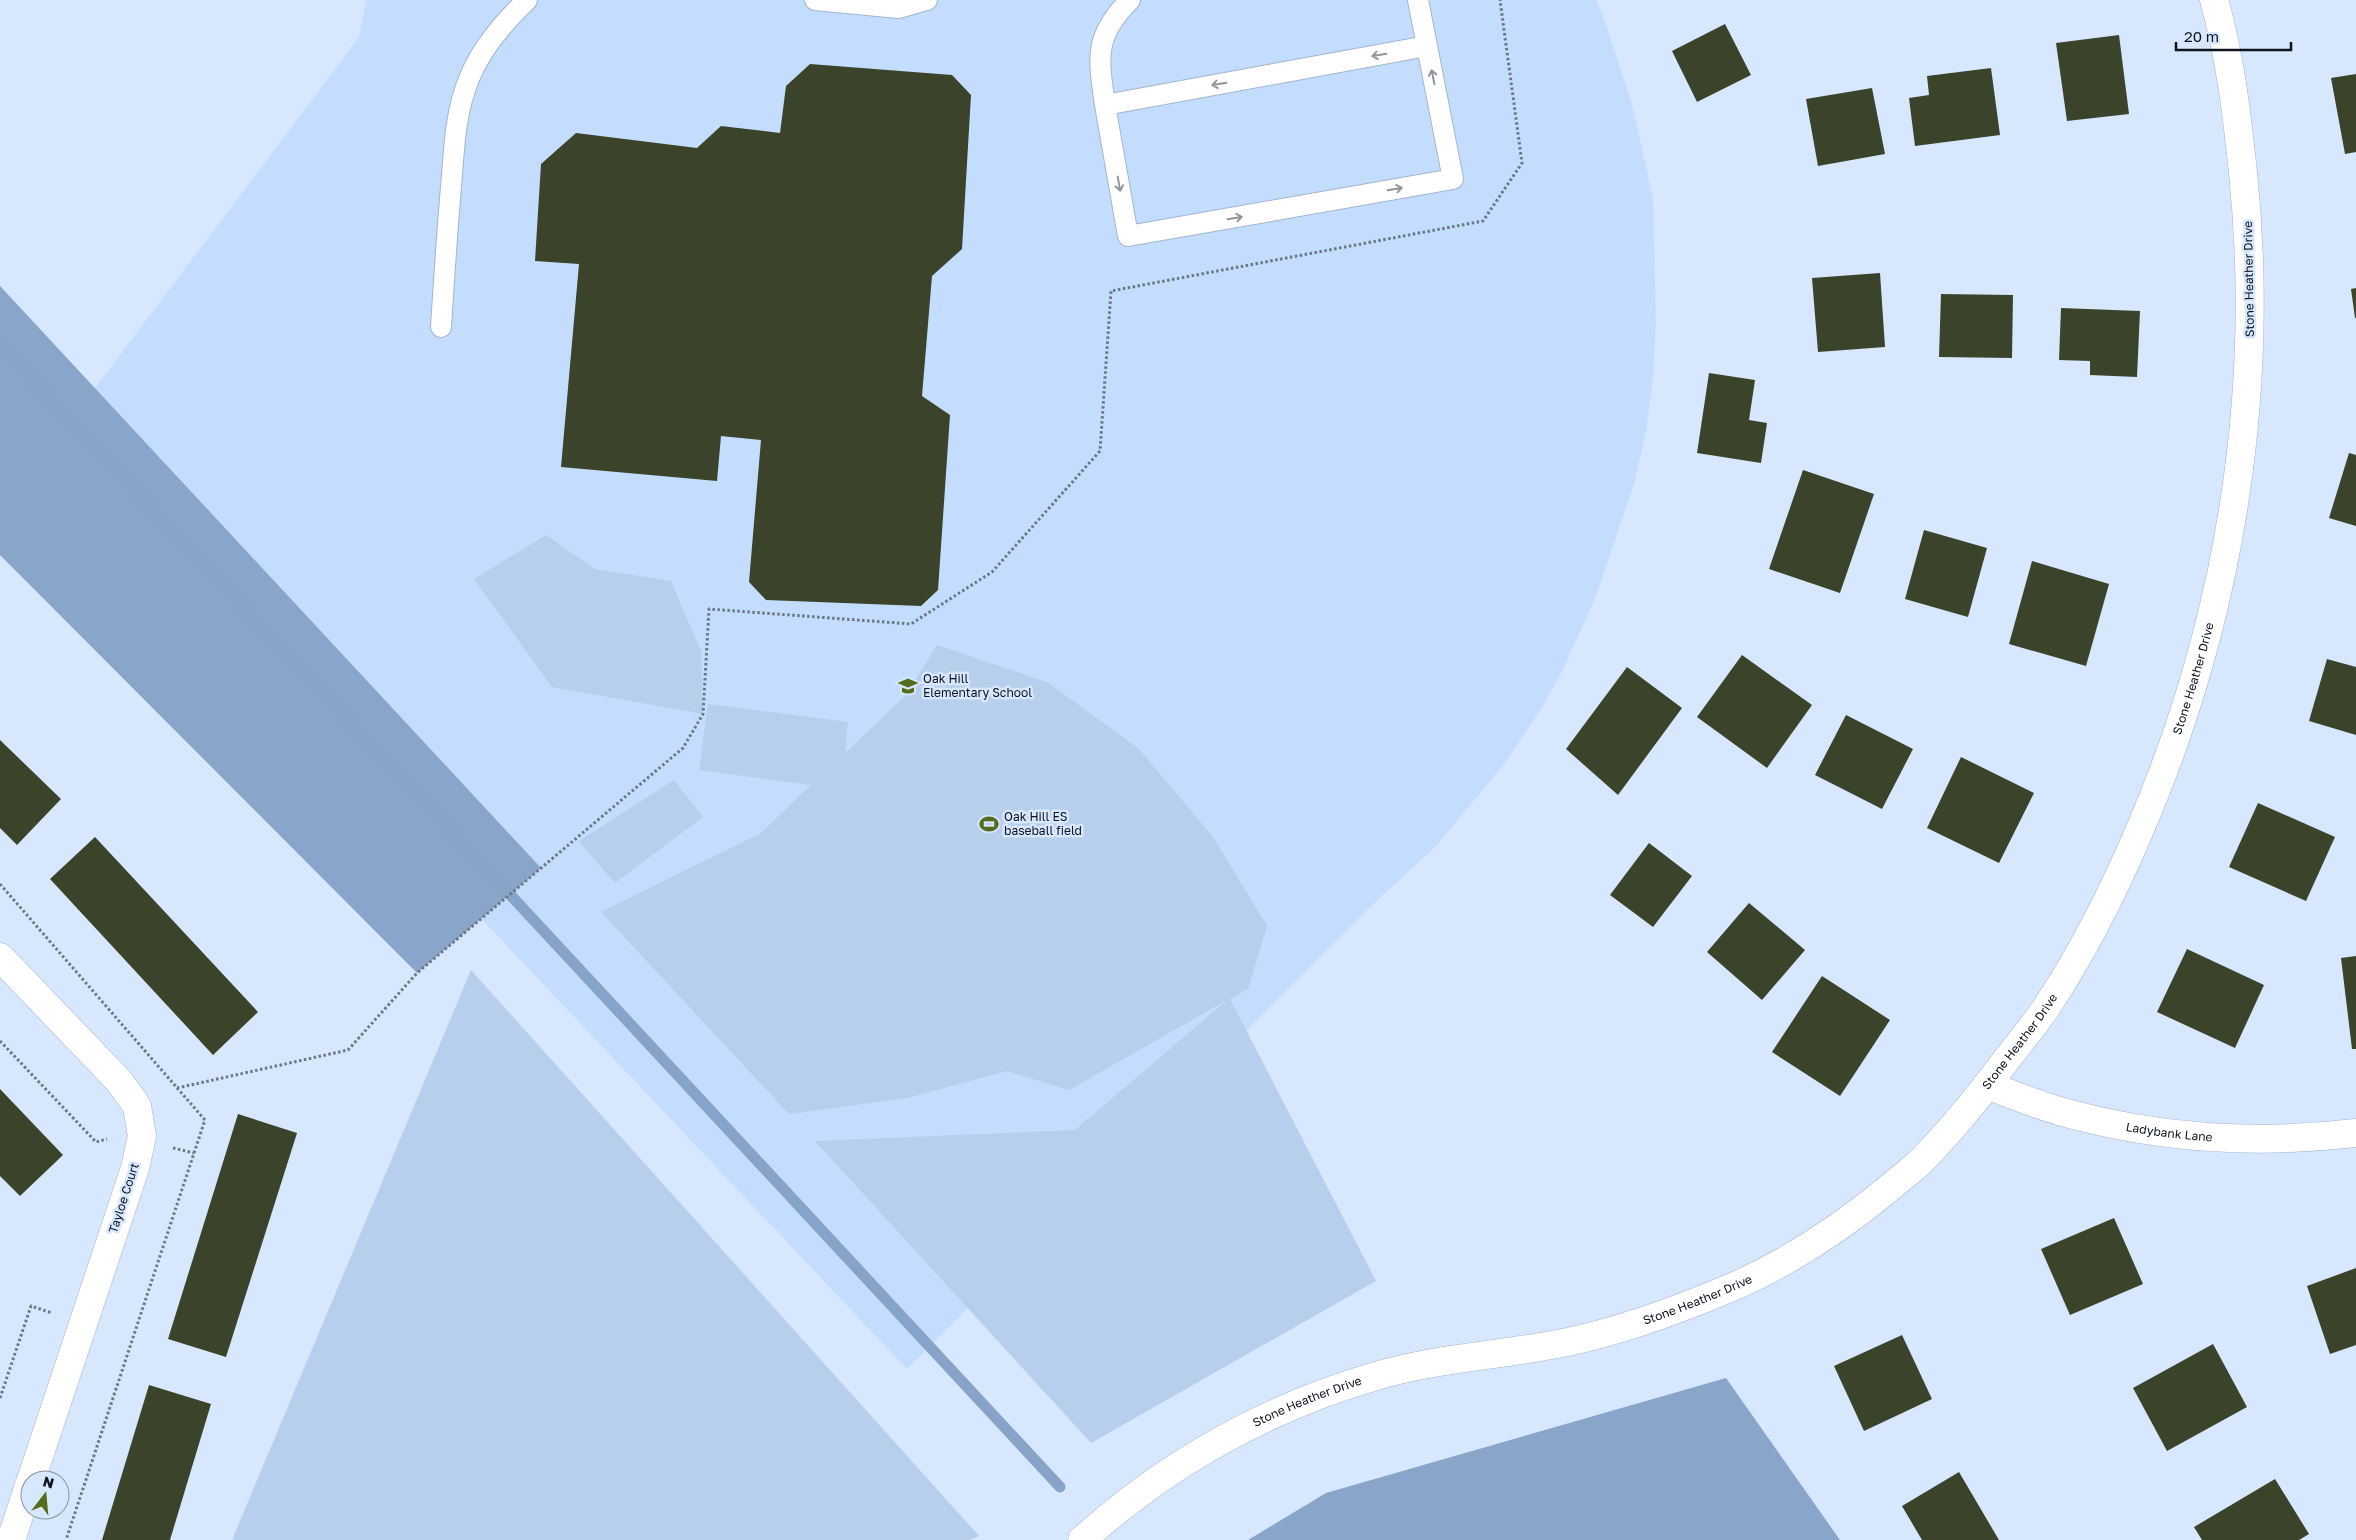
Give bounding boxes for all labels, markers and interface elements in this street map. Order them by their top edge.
scale bar [2176,20,2291,52]
text: 20 m [2184,27,2219,45]
one-way arrow [1372,51,1388,60]
one-way arrow [1428,69,1438,85]
one-way arrow [1212,80,1228,90]
one-way arrow [1114,175,1124,191]
one-way arrow [1387,184,1403,194]
one-way arrow [1227,212,1243,222]
street label: Stone Heather Drive [2240,221,2257,337]
street label: Stone Heather Drive [2169,621,2217,736]
place label: Oak Hill Elementary School [923,671,1032,700]
school or university icon: Oak Hill Elementary School [897,675,919,697]
place label: Oak Hill ES baseball field [1004,809,1082,838]
sports icon: Oak Hill ES baseball field [978,813,1000,835]
street label: Stone Heather Drive [1979,991,2060,1092]
street label: Ladybank Lane [2125,1119,2213,1144]
street label: Tayloe Court [105,1161,142,1235]
street label: Stone Heather Drive [1641,1271,1754,1328]
street label: Stone Heather Drive [1250,1373,1363,1430]
north arrow [20,1470,70,1520]
text: N [41,1472,56,1492]

